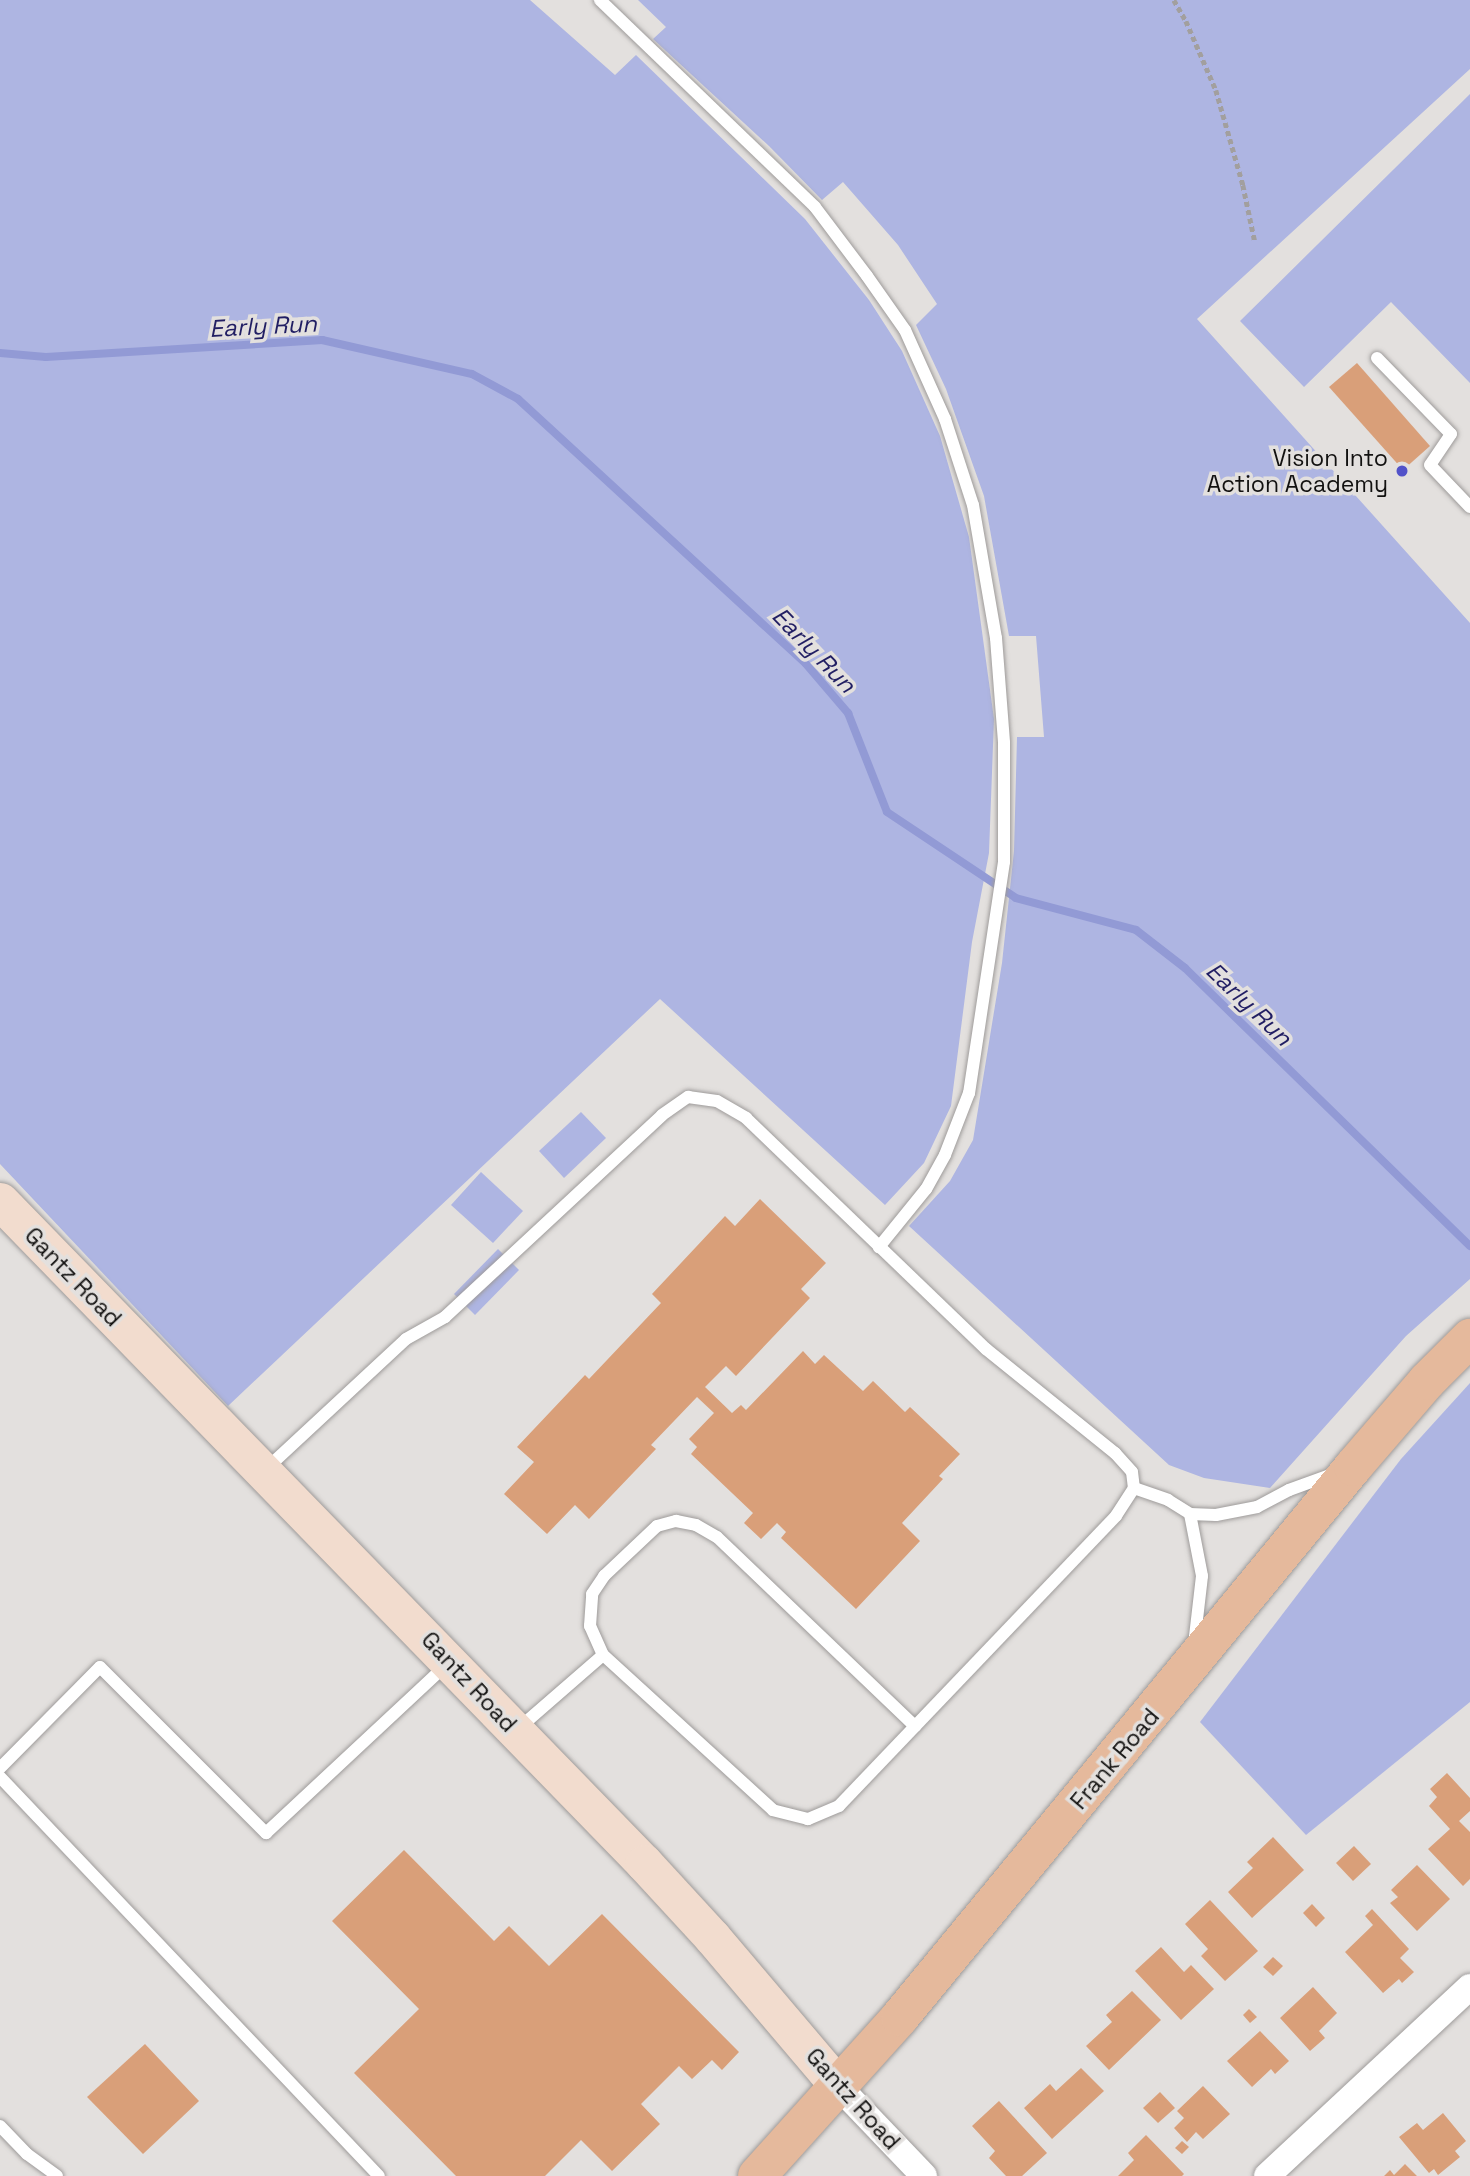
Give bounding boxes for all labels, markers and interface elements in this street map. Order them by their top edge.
water label: Early Run [209,309,317,343]
place label: Vision Into Action Academy [1207,444,1388,498]
marker: Vision Into Action Academy [1394,463,1410,479]
water label: Early Run [766,601,862,699]
water label: Early Run [1200,956,1298,1052]
street label: Gantz Road [19,1222,127,1332]
street label: Gantz Road [416,1626,522,1738]
street label: Frank Road [1065,1703,1165,1815]
street label: Gantz Road [800,2043,906,2155]

